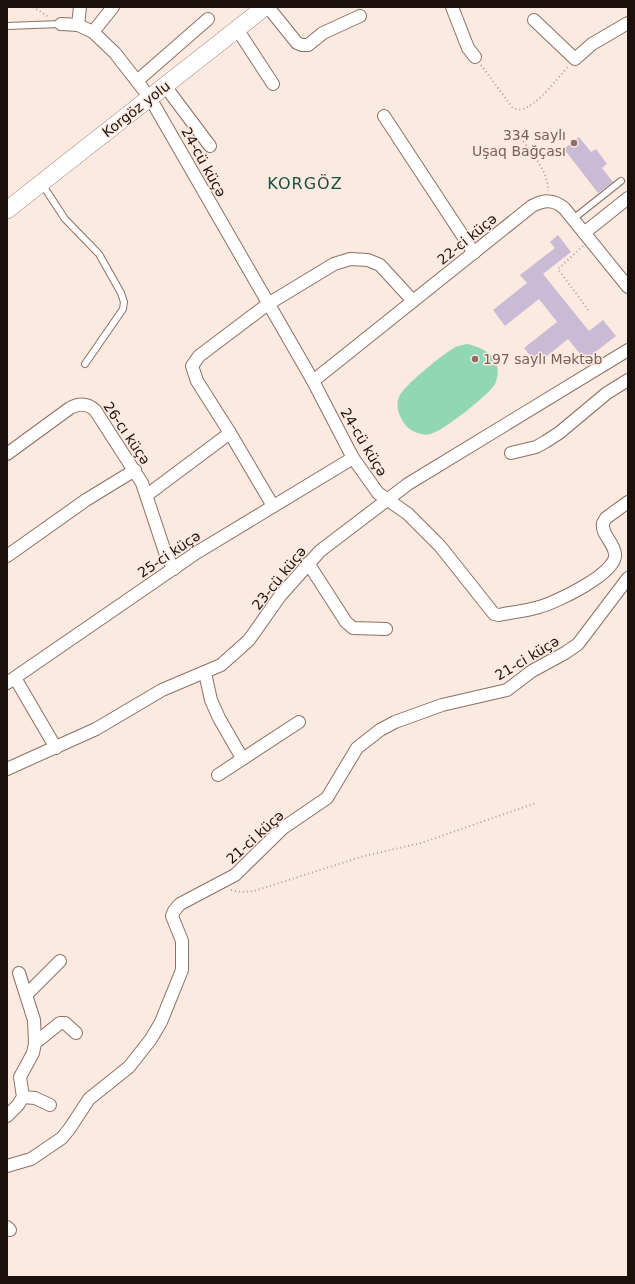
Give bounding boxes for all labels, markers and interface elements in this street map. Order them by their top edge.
street label: Korgöz yolu [99,78,173,140]
street label: 24-cü küçə [178,125,230,199]
place label: 334 saylı Uşaq Bağçası [472,127,566,159]
marker: 334 saylı Uşaq Bağçası [569,138,579,148]
district label: KORGÖZ [267,174,343,193]
street label: 22-ci küçə [434,210,500,268]
place label: 197 saylı Məktəb [483,351,602,367]
marker: 197 saylı Məktəb [470,354,480,364]
street label: 26-cı küçə [100,399,154,467]
street label: 24-cü küçə [337,405,391,479]
street label: 25-ci küçə [135,527,203,581]
street label: 23-cü küçə [249,543,309,613]
street label: 21-ci küçə [492,633,562,683]
street label: 21-ci küçə [223,807,287,867]

